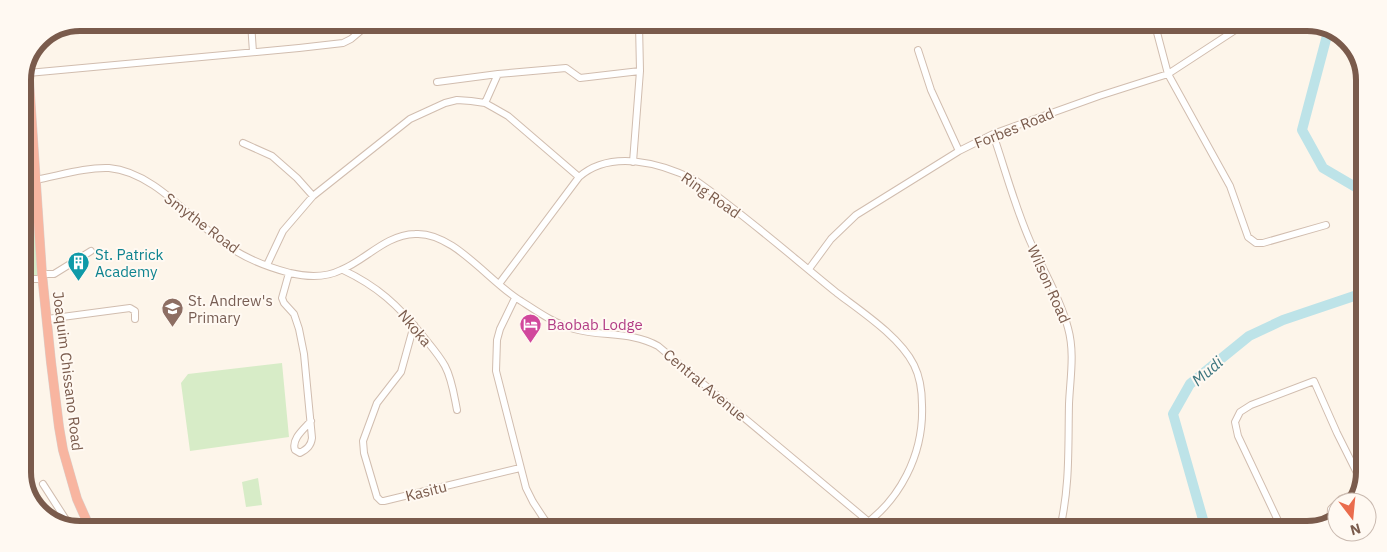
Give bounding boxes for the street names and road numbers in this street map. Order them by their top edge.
street label: Forbes Road [971,103,1057,153]
street label: Ring Road [678,168,744,222]
street label: Smythe Road [161,189,243,257]
street label: Wilson Road [1023,242,1075,326]
street label: Joaquim Chissano Road [49,290,87,452]
street label: Nkoka [394,306,436,350]
street label: Central Avenue [660,345,750,425]
street label: Kasitu [403,477,449,505]

